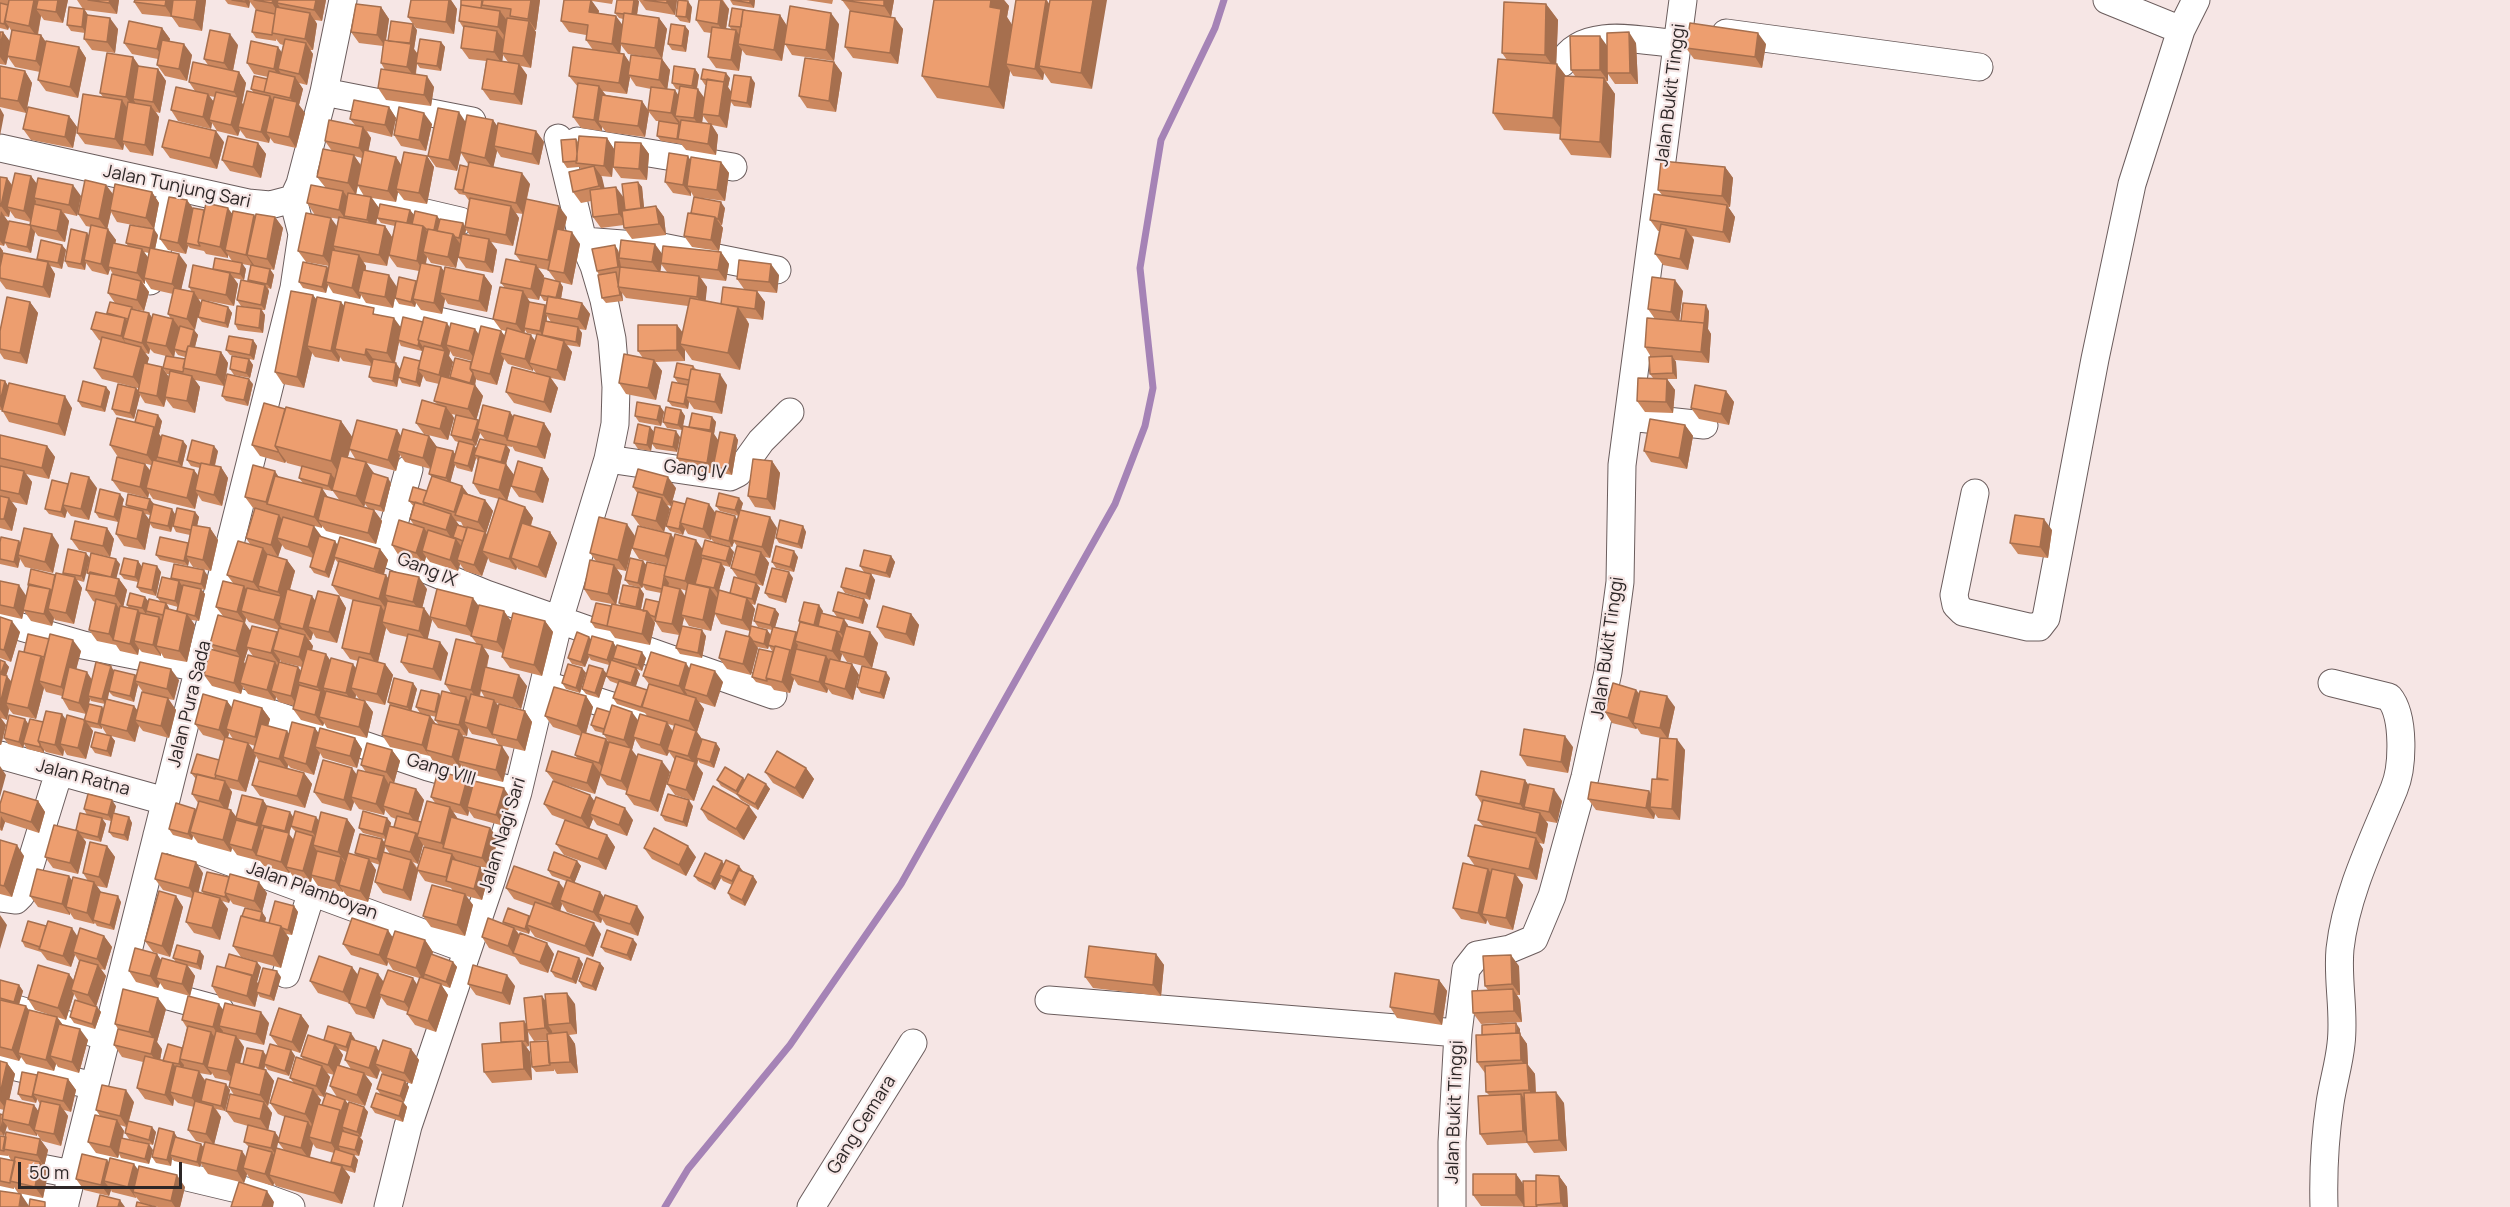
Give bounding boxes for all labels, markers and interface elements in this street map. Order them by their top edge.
street label: Jalan Bukit Tinggi [1652,22,1690,168]
street label: Jalan Tunjung Sari [101,161,253,213]
street label: Gang IV [663,456,727,484]
street label: Gang IX [394,548,460,592]
street label: Jalan Bukit Tinggi [1587,575,1629,721]
street label: Jalan Pura Sada [164,638,216,770]
street label: Gang VIII [404,749,478,791]
street label: Jalan Ratna [34,755,132,801]
street label: Jalan Nagi Sari [475,775,531,895]
street label: Jalan Plamboyan [243,857,381,925]
street label: Jalan Bukit Tinggi [1442,1040,1468,1184]
street label: Gang Cemara [823,1072,901,1178]
scale bar [21,1150,184,1188]
text: 50 m [29,1160,69,1184]

